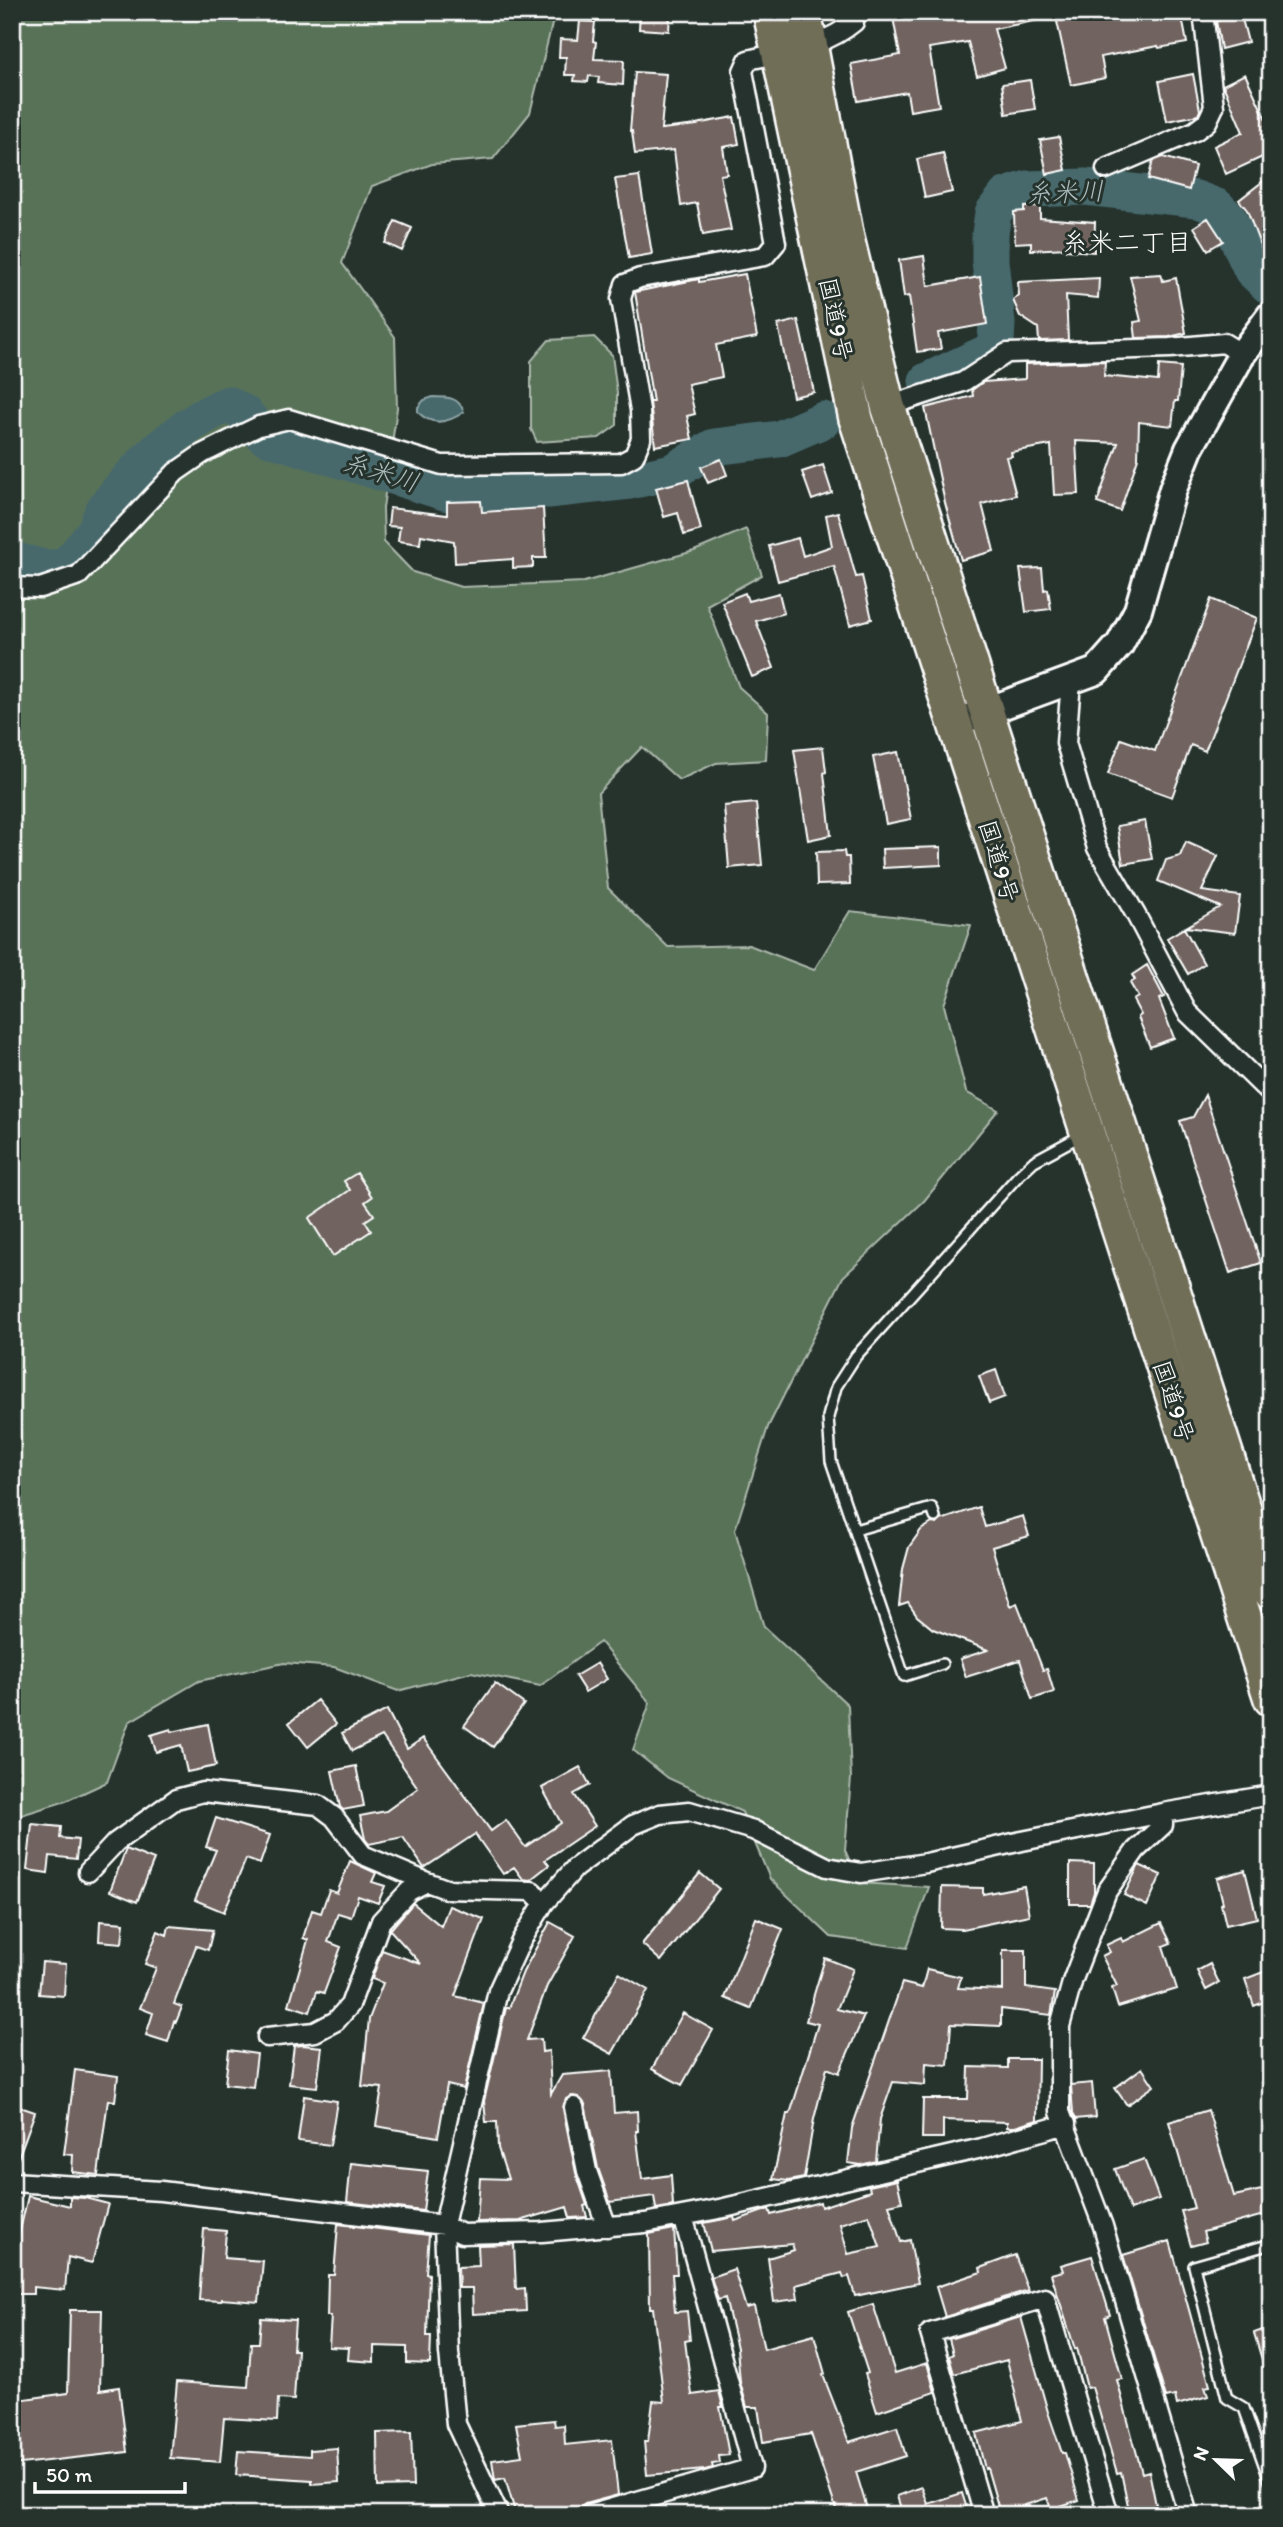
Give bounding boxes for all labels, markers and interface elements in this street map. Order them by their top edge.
water label: 糸米川 [1025,175,1105,209]
district label: 糸米二丁目 [1062,226,1192,258]
street label: 国道9号 [813,275,859,363]
water label: 糸米川 [339,445,423,499]
street label: 国道9号 [973,816,1025,906]
street label: 国道9号 [1147,1356,1201,1446]
north arrow [1182,2426,1252,2496]
text: N [1188,2443,1214,2464]
scale bar [35,2450,186,2494]
text: 50 m [46,2462,93,2487]

